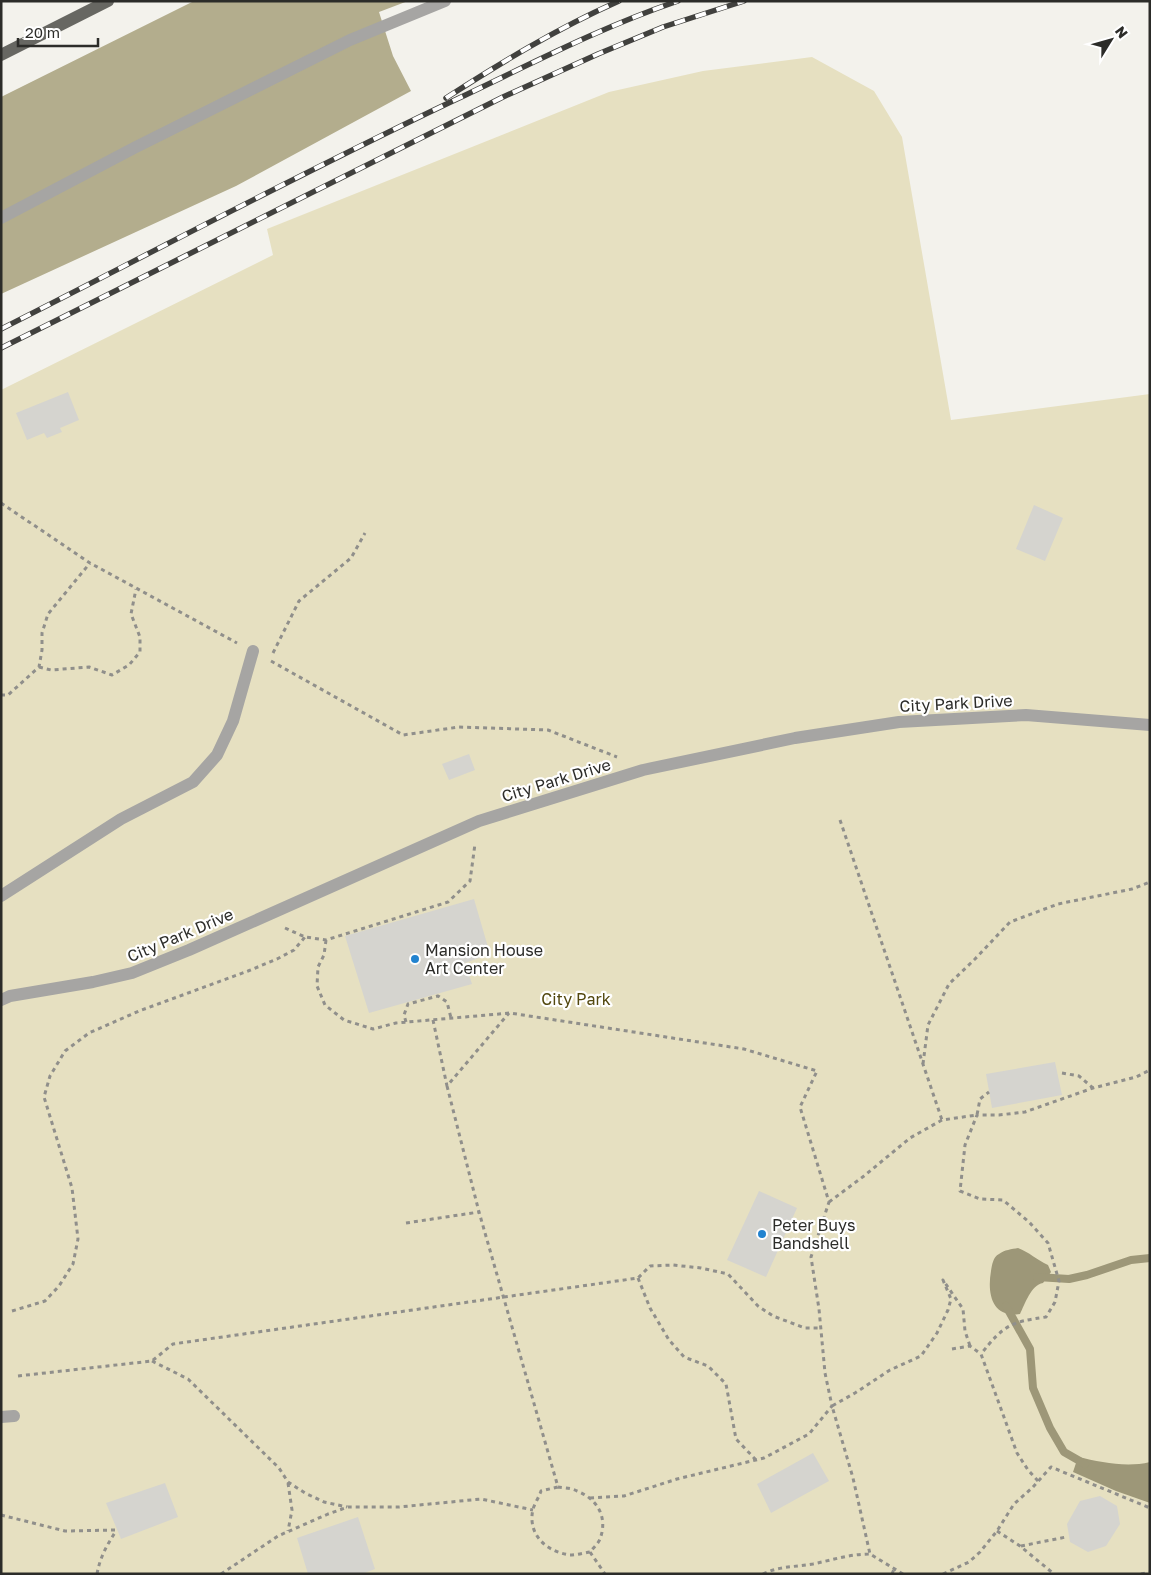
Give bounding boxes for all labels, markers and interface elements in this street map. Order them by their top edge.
scale bar [18,15,98,47]
north arrow [1086,15,1136,65]
text: 20 m [25,23,60,41]
text: N [1112,23,1132,41]
street label: City Park Drive [899,690,1013,716]
street label: City Park Drive [499,754,613,806]
street label: City Park Drive [124,904,236,966]
place label: Mansion House Art Center [425,940,543,978]
marker: Mansion House Art Center [409,953,421,965]
park label: City Park [541,989,611,1009]
place label: Peter Buys Bandshell [772,1215,855,1253]
marker: Peter Buys Bandshell [756,1228,768,1240]

